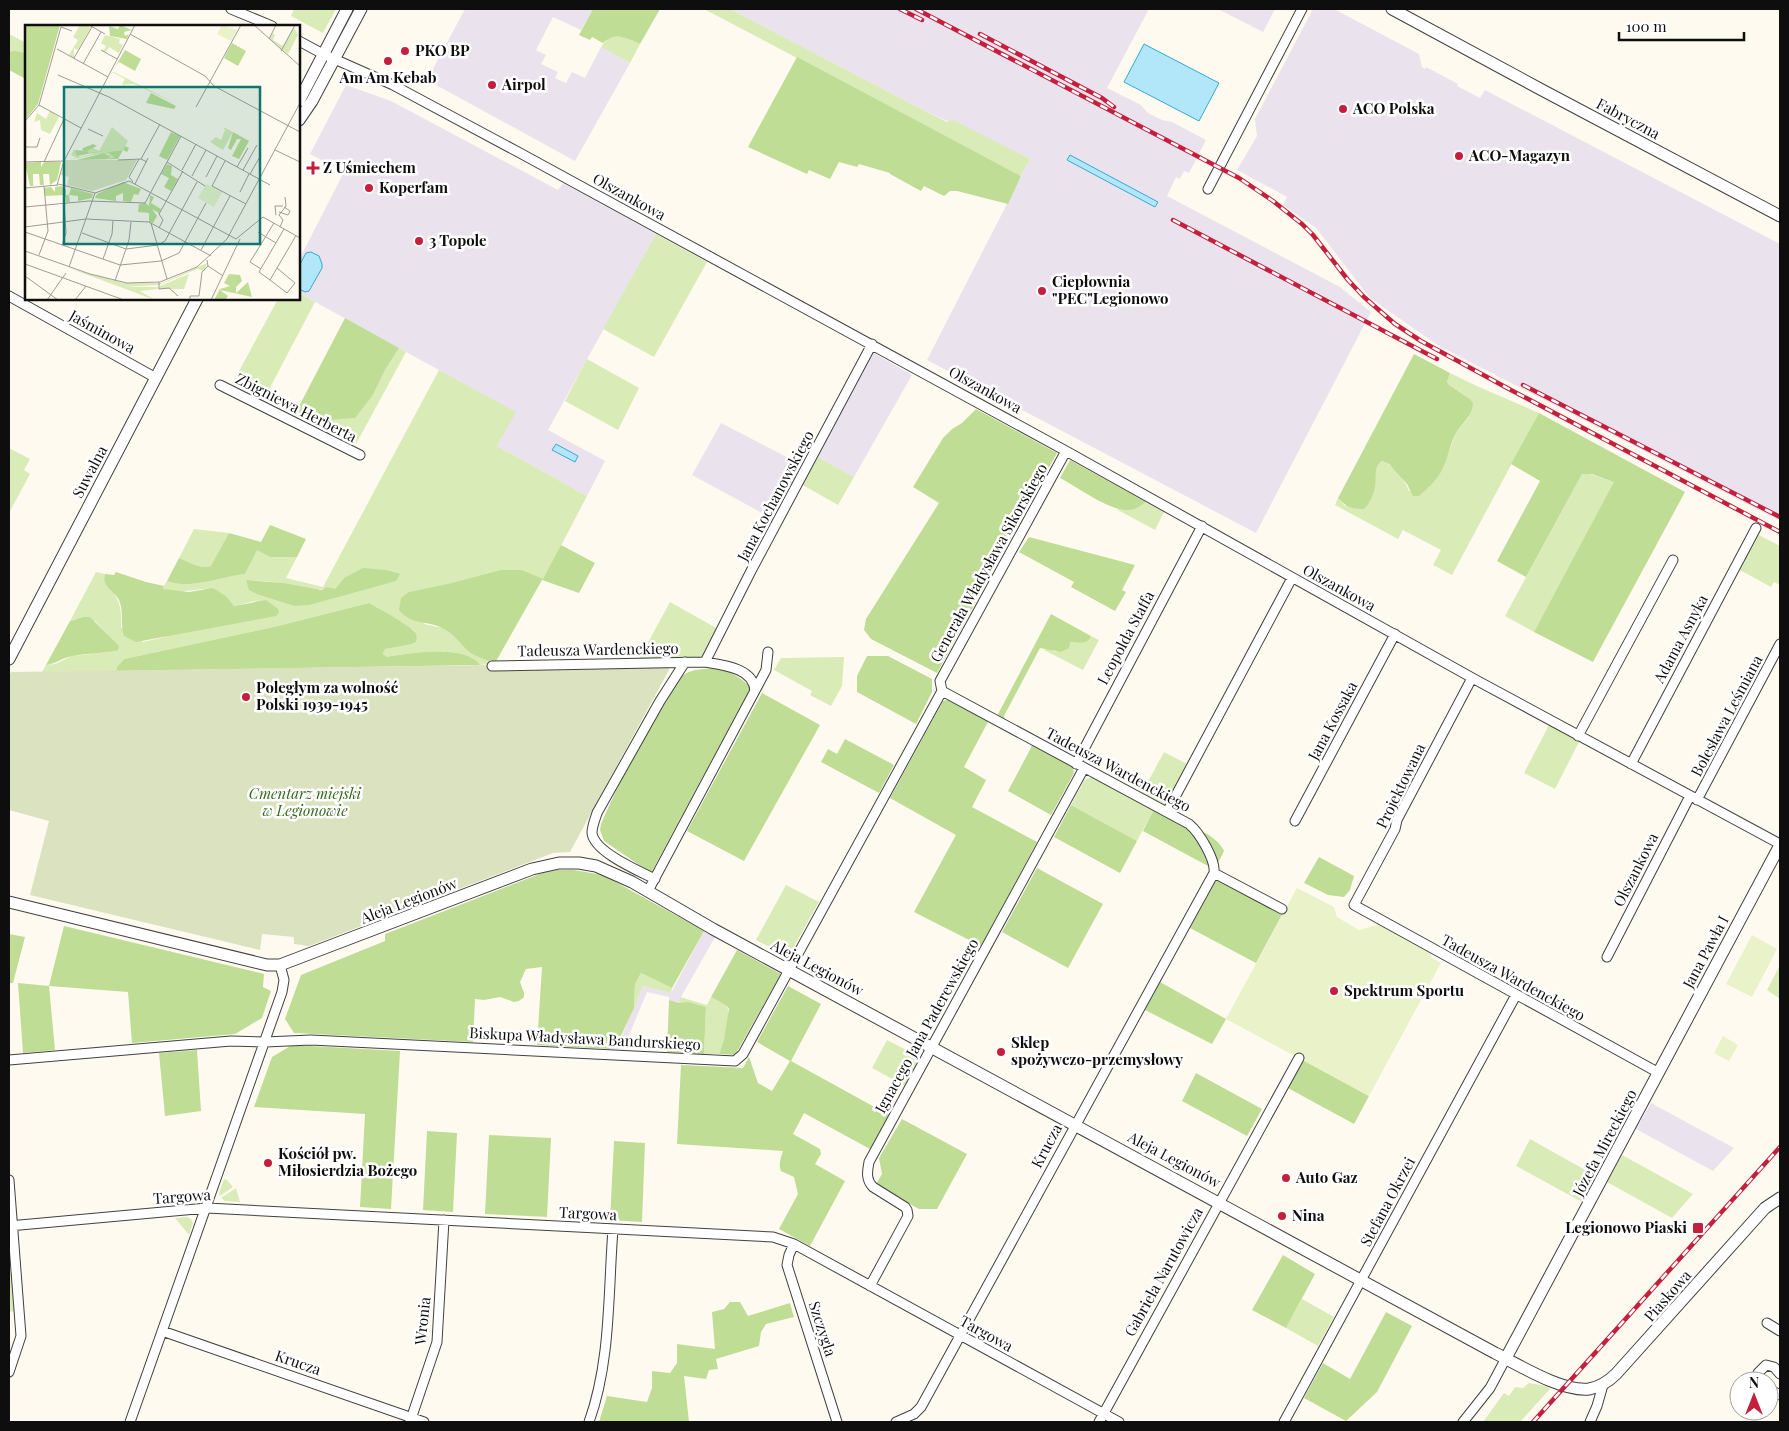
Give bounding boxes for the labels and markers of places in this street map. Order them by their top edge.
place label: PKO BP [415,40,470,60]
marker: PKO BP [399,45,411,57]
marker: Am Am Kebab [382,55,394,67]
place label: Am Am Kebab [339,67,437,87]
place label: Airpol [501,74,546,94]
marker: Airpol [486,79,498,91]
place label: ACO Polska [1352,98,1435,118]
marker: ACO Polska [1337,103,1349,115]
place label: ACO-Magazyn [1468,145,1571,165]
marker: ACO-Magazyn [1453,150,1465,162]
place label: Z Uśmiechem [323,157,416,177]
marker: Z Uśmiechem [307,162,319,174]
place label: Koperfam [379,177,448,197]
marker: Koperfam [363,182,375,194]
place label: 3 Topole [429,230,487,250]
marker: 3 Topole [413,235,425,247]
place label: Ciepłownia "PEC"Legionowo [1052,271,1168,308]
marker: Ciepłownia "PEC"Legionowo [1036,285,1048,297]
place label: Poległym za wolność Polski 1939-1945 [256,677,399,714]
marker: Poległym za wolność Polski 1939-1945 [240,691,252,703]
place label: Spektrum Sportu [1344,980,1464,1000]
marker: Spektrum Sportu [1328,985,1340,997]
place label: Sklep spożywczo-przemysłowy [1011,1032,1183,1069]
marker: Sklep spożywczo-przemysłowy [995,1046,1007,1058]
place label: Kościół pw. Miłosierdzia Bożego [278,1143,417,1180]
marker: Kościół pw. Miłosierdzia Bożego [262,1157,274,1169]
place label: Auto Gaz [1295,1167,1358,1187]
marker: Auto Gaz [1280,1172,1292,1184]
place label: Nina [1292,1205,1325,1225]
marker: Nina [1276,1210,1288,1222]
place label: Legionowo Piaski [1565,1217,1687,1237]
marker: Legionowo Piaski [1691,1221,1705,1235]

